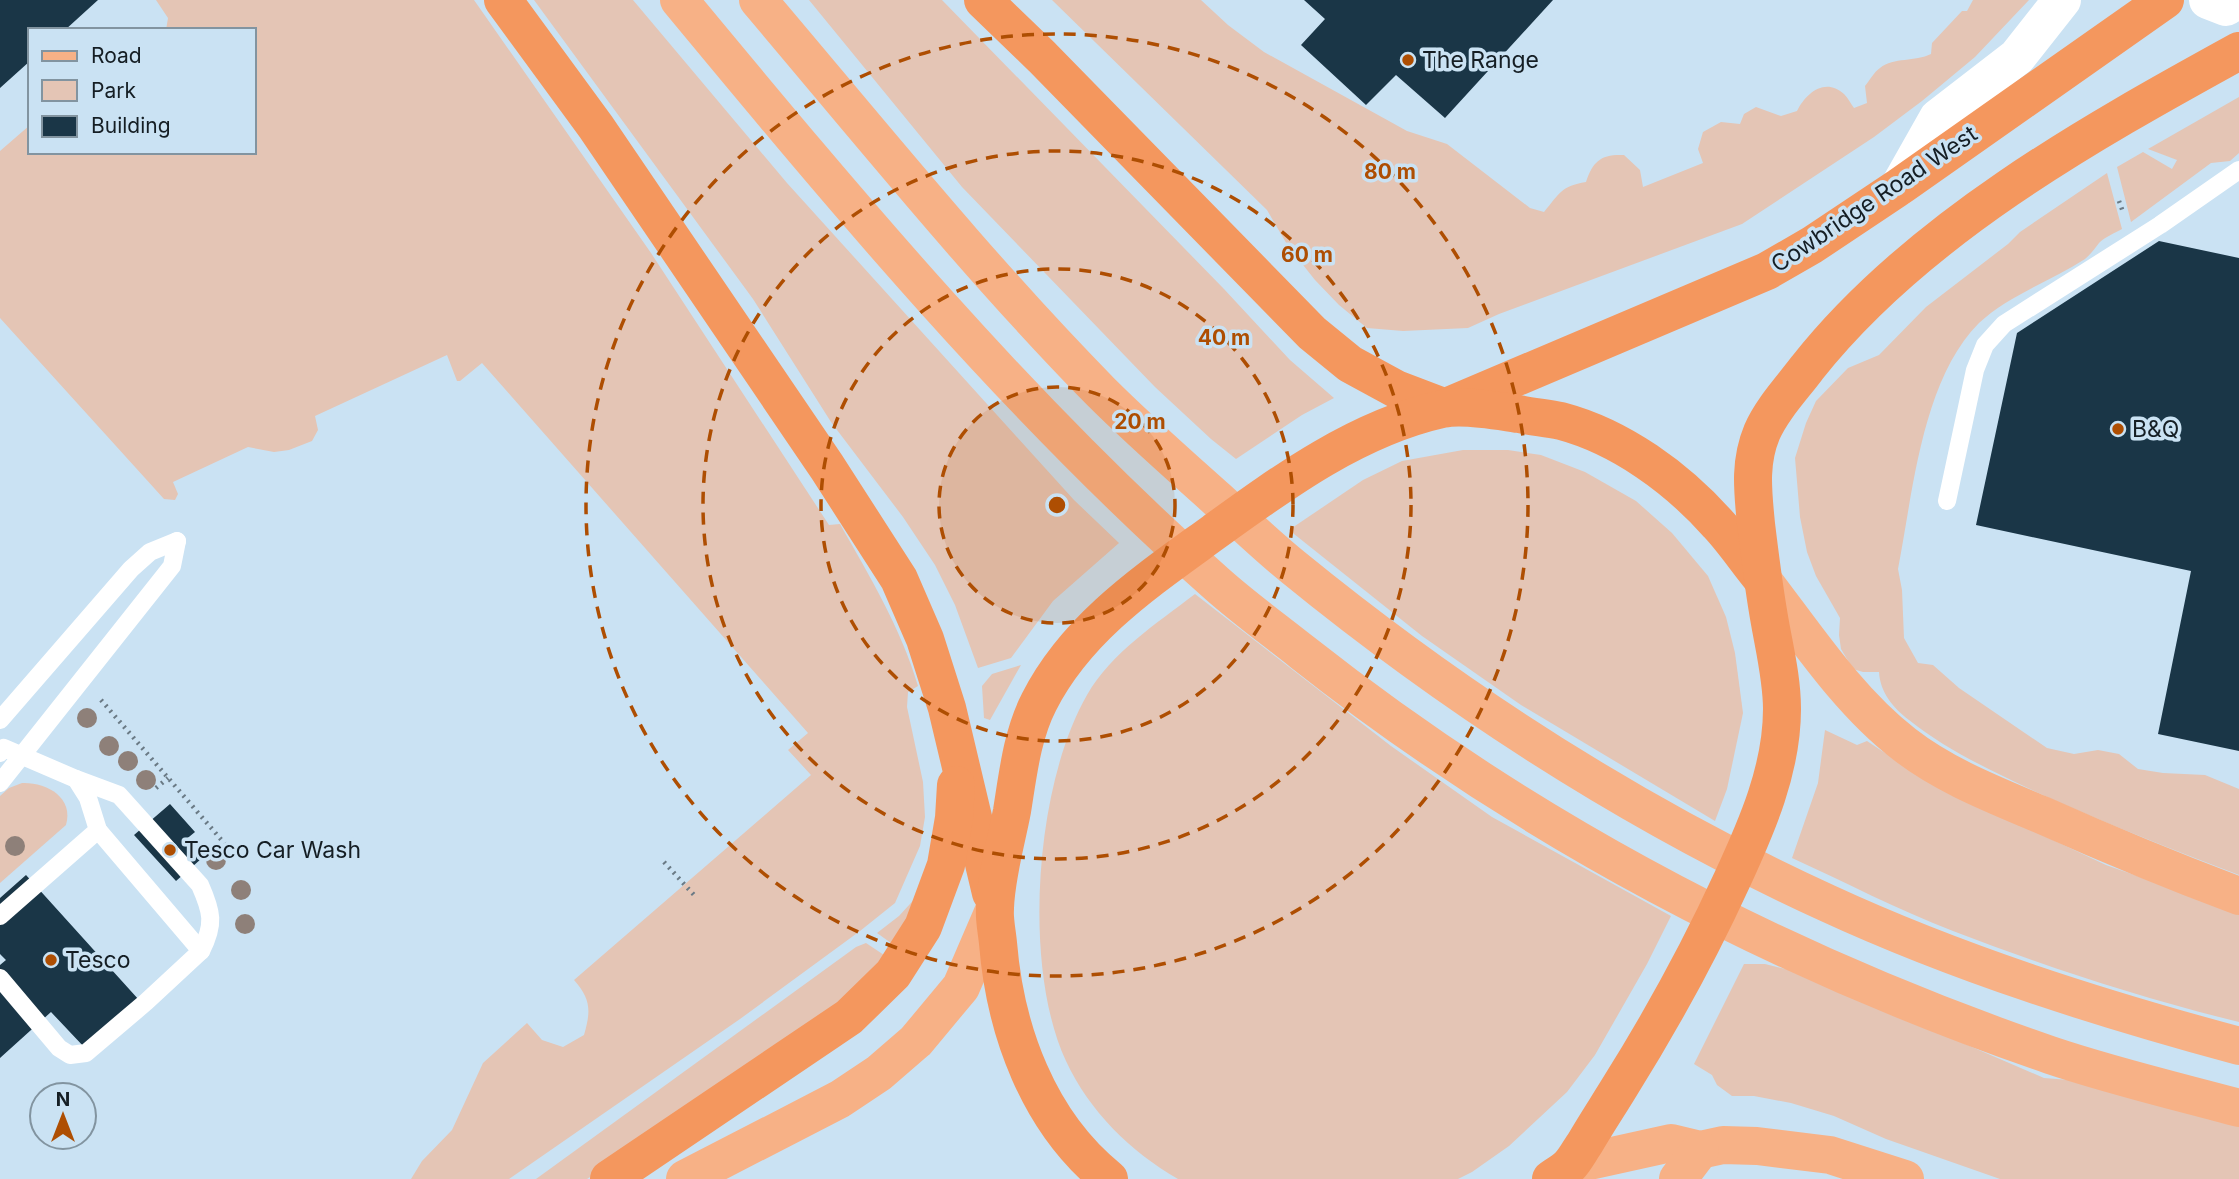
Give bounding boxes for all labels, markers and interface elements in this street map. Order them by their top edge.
legend [28,28,256,154]
text: Road [91,43,142,68]
place label: The Range [1422,46,1539,74]
marker: The Range [1400,52,1416,68]
text: Park [91,78,136,103]
text: Building [91,113,171,138]
street label: Cowbridge Road West [1766,119,1983,278]
text: 80 m [1364,159,1416,184]
text: 60 m [1281,242,1333,267]
text: 40 m [1198,325,1250,350]
text: 20 m [1114,409,1166,434]
place label: B&Q [2132,415,2179,443]
marker: B&Q [2110,421,2126,437]
centre of rings [1045,493,1069,517]
place label: Tesco Car Wash [184,836,361,864]
marker: Tesco Car Wash [162,842,178,858]
place label: Tesco [65,946,131,974]
marker: Tesco [43,952,59,968]
north arrow [28,1081,98,1151]
text: N [56,1088,70,1111]

